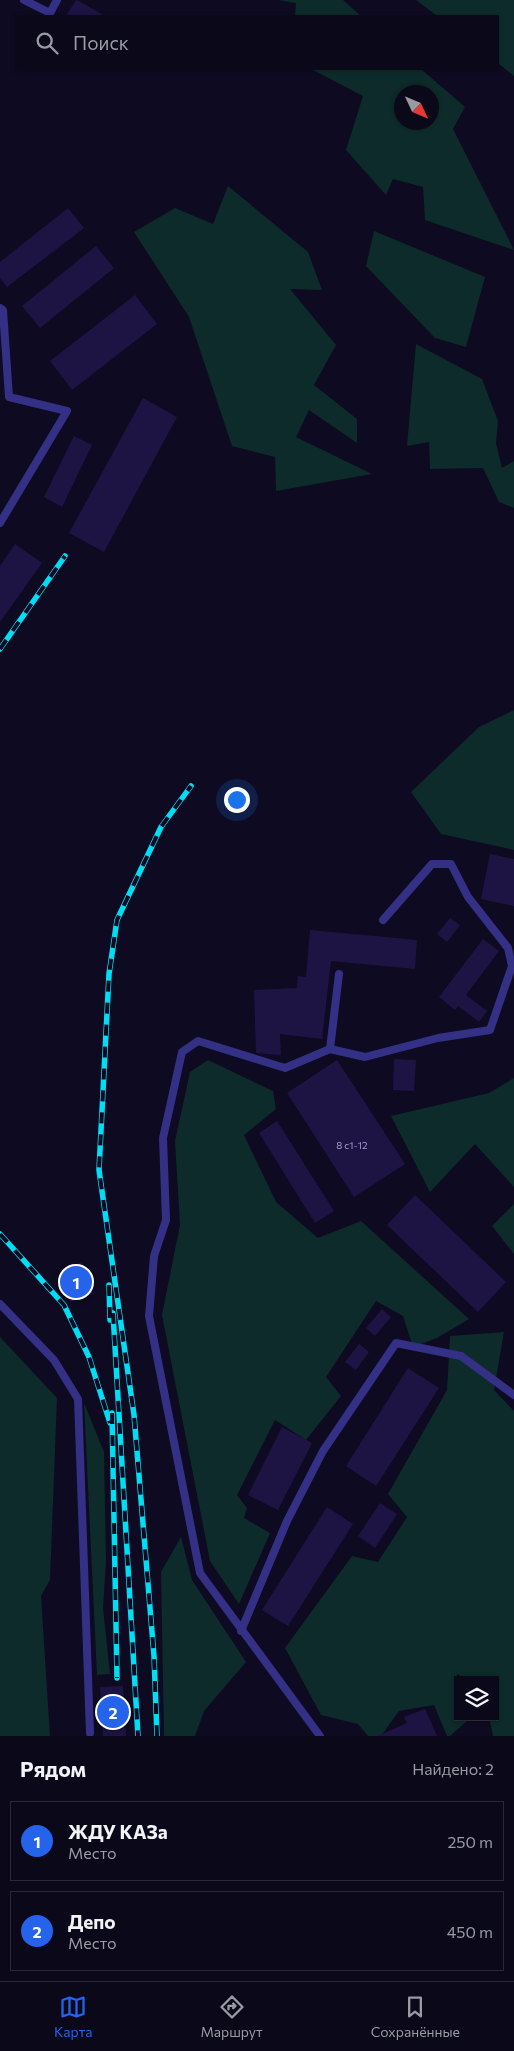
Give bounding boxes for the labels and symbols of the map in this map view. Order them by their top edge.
north arrow [394,85,439,130]
your location [224,787,250,813]
house number: 8 с1-12 [336,1139,368,1151]
pin: 1 [60,1263,92,1301]
pin: 2 [97,1693,129,1731]

